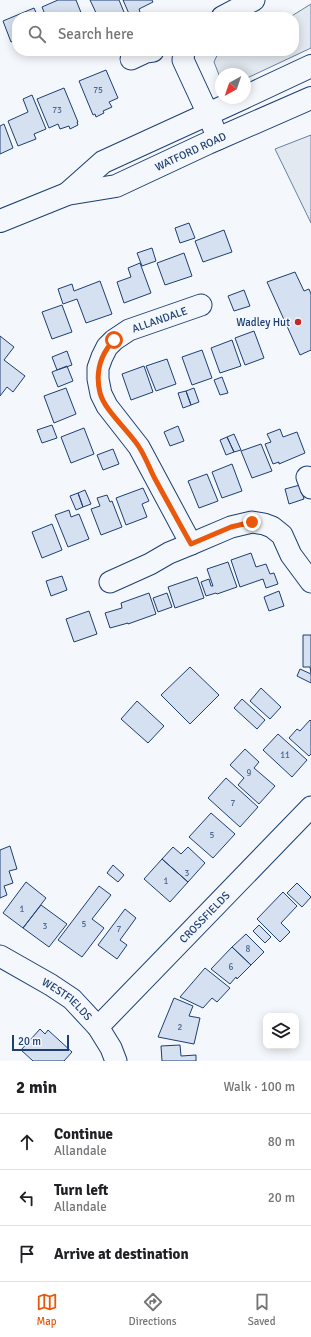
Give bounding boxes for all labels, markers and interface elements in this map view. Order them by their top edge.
search box [12,12,299,56]
icon: search [26,23,48,45]
text: Search here [58,25,134,43]
north arrow [215,68,251,104]
house number: 75 [93,85,103,96]
house number: 73 [52,105,62,116]
street label: WATFORD ROAD [153,129,228,173]
street label: ALLANDALE [130,304,189,335]
place label: Wadley Hut [236,316,290,329]
marker: Wadley Hut [293,317,303,327]
route start [105,331,123,349]
route end [243,513,261,531]
house number: 11 [280,750,290,761]
house number: 9 [247,768,252,779]
house number: 7 [231,798,236,809]
house number: 5 [210,830,215,841]
house number: 3 [185,868,190,879]
house number: 1 [164,876,169,887]
street label: CROSSFIELDS [177,889,232,946]
house number: 1 [20,904,25,915]
house number: 5 [82,919,87,930]
house number: 3 [43,921,48,932]
house number: 7 [117,924,122,935]
house number: 8 [246,944,251,955]
house number: 6 [229,962,234,973]
street label: WESTFIELDS [40,975,95,1023]
map controls [263,1013,299,1049]
button: layers [263,1013,299,1049]
house number: 2 [178,1022,183,1033]
scale bar [12,1033,69,1052]
text: 20 m [18,1035,41,1048]
text: 2 min [16,1077,57,1098]
text: Walk · 100 m [224,1079,295,1095]
text: Continue [54,1125,113,1143]
icon: ahead [16,1131,38,1153]
text: 80 m [268,1134,295,1150]
text: Allandale [54,1143,107,1159]
text: Turn left [54,1181,108,1199]
icon: left [16,1187,38,1209]
text: 20 m [268,1190,295,1206]
text: Allandale [54,1199,107,1215]
icon: arrive [16,1243,38,1265]
text: Arrive at destination [54,1245,189,1263]
tab: Map [36,1291,58,1328]
tab: Directions [129,1291,177,1328]
tab: Saved [248,1291,275,1328]

